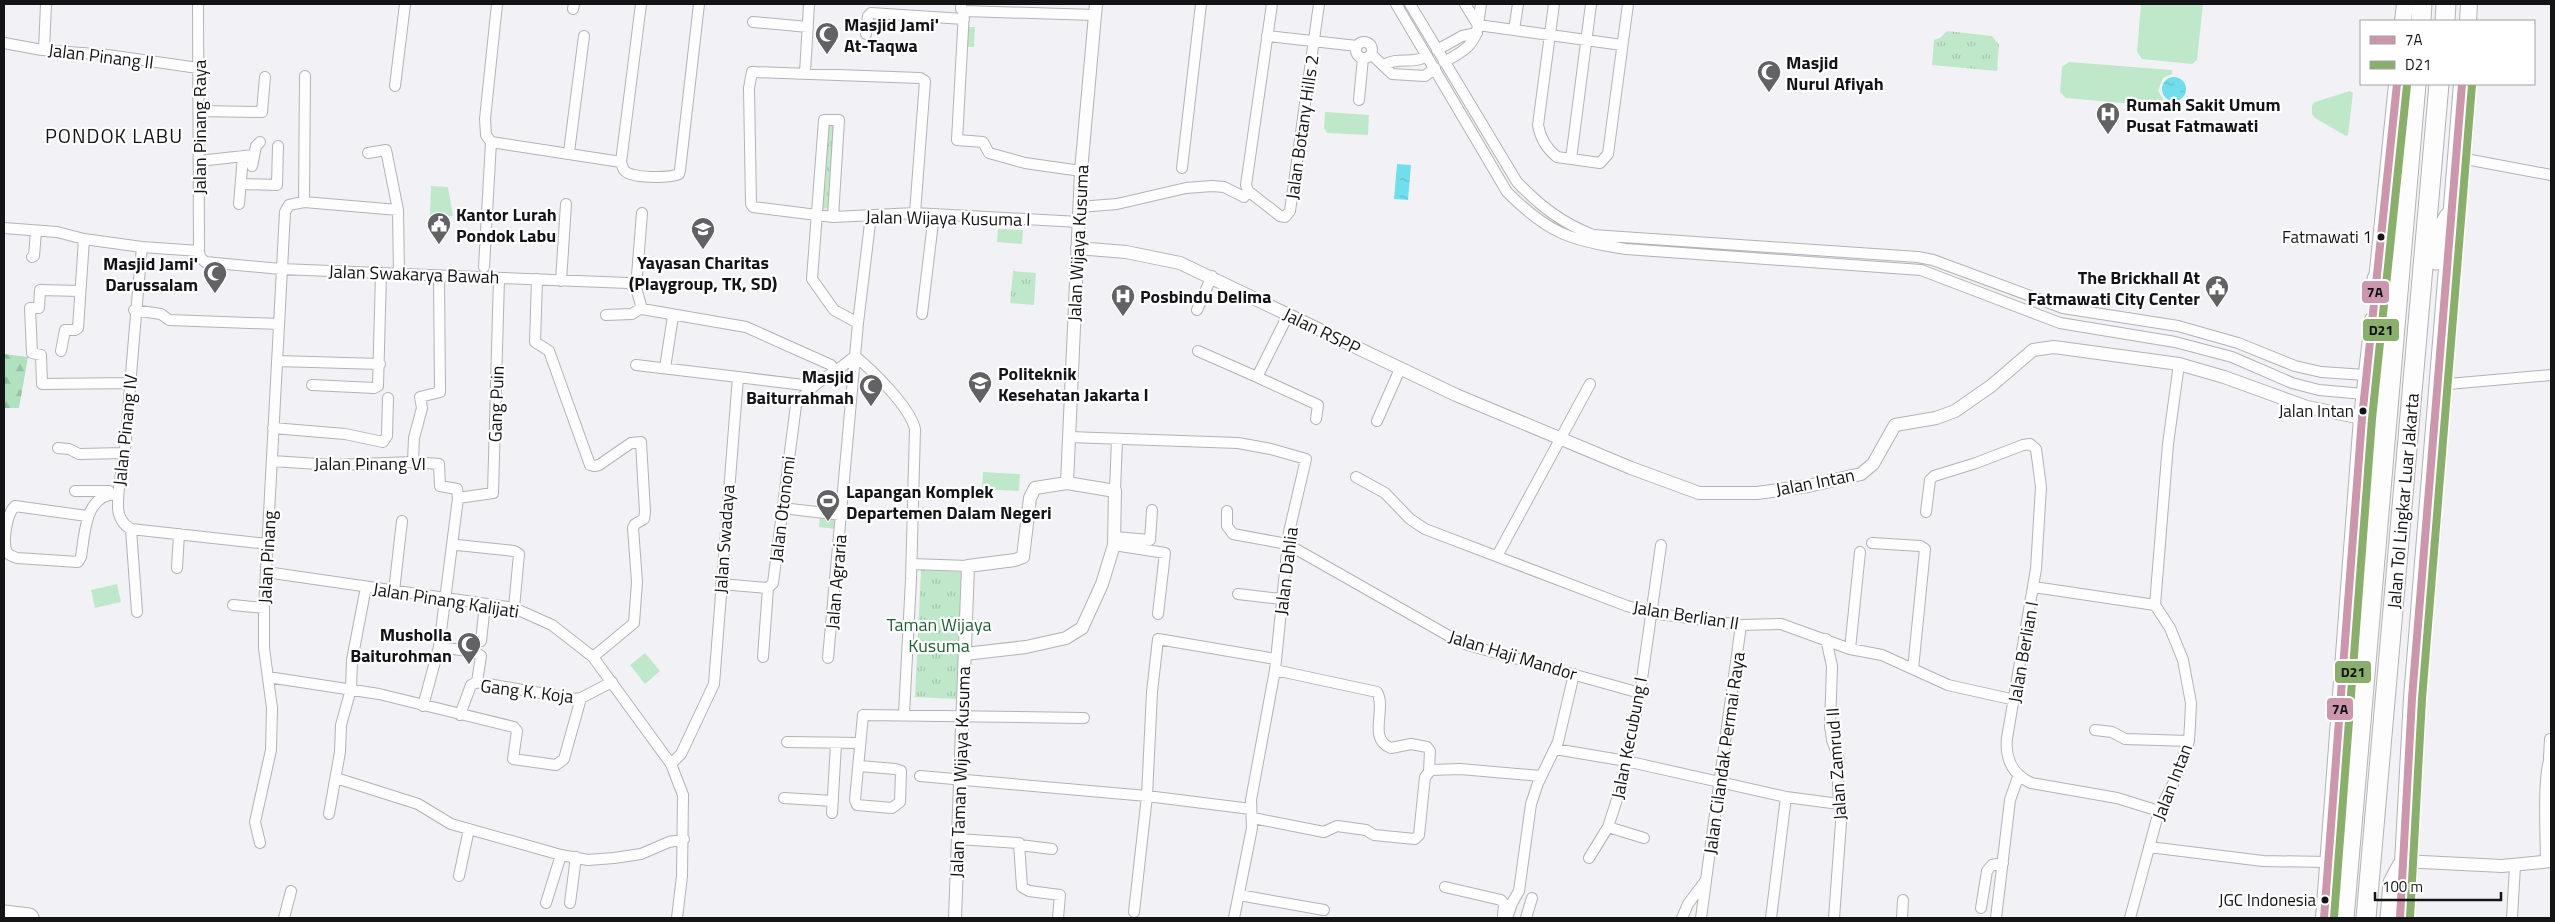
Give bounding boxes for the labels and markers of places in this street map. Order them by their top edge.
place label: Masjid Jami' At-Taqwa [844,11,939,59]
mosque icon: Masjid Jami' At-Taqwa [814,21,840,55]
place label: Masjid Nurul Afiyah [1786,49,1884,97]
mosque icon: Masjid Nurul Afiyah [1756,59,1782,93]
place label: Rumah Sakit Umum Pusat Fatmawati [2126,91,2281,139]
hospital icon: Rumah Sakit Umum Pusat Fatmawati [2095,101,2121,135]
place label: Kantor Lurah Pondok Labu [456,201,557,249]
public building icon: Kantor Lurah Pondok Labu [426,211,452,245]
school or university icon: Yayasan Charitas (Playgroup, TK, SD) [690,216,716,250]
place label: Fatmawati 1 [2282,224,2372,250]
marker: Fatmawati 1 [2376,232,2386,242]
place label: Yayasan Charitas (Playgroup, TK, SD) [629,249,777,297]
place label: Masjid Jami' Darussalam [103,250,198,298]
mosque icon: Masjid Jami' Darussalam [202,260,228,294]
place label: The Brickhall At Fatmawati City Center [2027,264,2200,312]
public building icon: The Brickhall At Fatmawati City Center [2204,274,2230,308]
hospital icon: Posbindu Delima [1110,283,1136,317]
place label: Posbindu Delima [1140,283,1271,310]
place label: Politeknik Kesehatan Jakarta I [998,360,1149,408]
place label: Masjid Baiturrahmah [746,363,854,411]
school or university icon: Politeknik Kesehatan Jakarta I [967,370,993,404]
mosque icon: Masjid Baiturrahmah [858,373,884,407]
place label: Jalan Intan [2278,398,2354,424]
marker: Jalan Intan [2358,406,2368,416]
place label: Lapangan Komplek Departemen Dalam Negeri [846,478,1052,526]
sports icon: Lapangan Komplek Departemen Dalam Negeri [815,488,841,522]
place label: Musholla Baiturohman [350,621,452,669]
mosque icon: Musholla Baiturohman [456,631,482,665]
place label: JGC Indonesia [2218,887,2316,913]
marker: JGC Indonesia [2320,895,2330,905]

